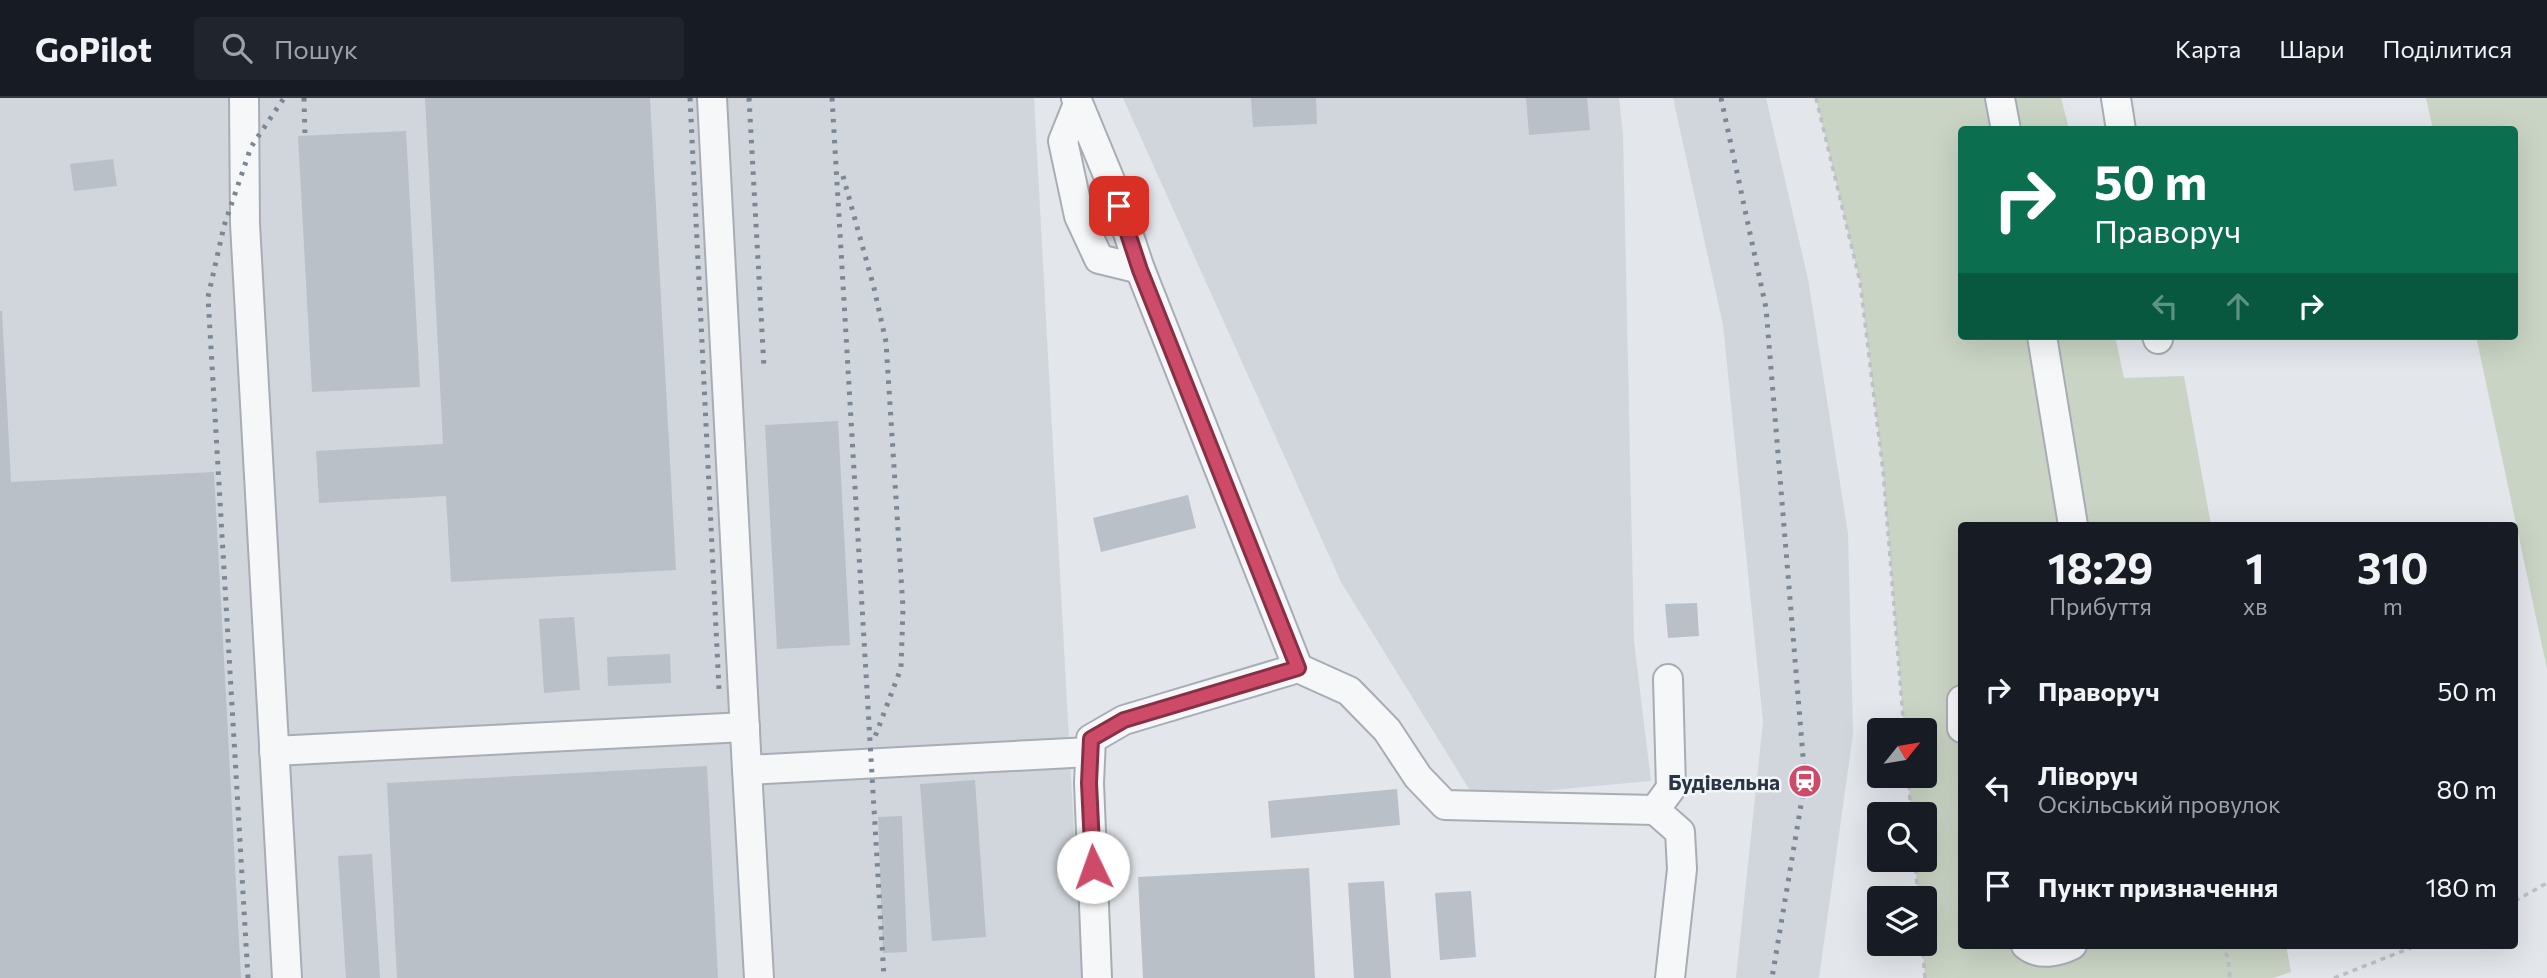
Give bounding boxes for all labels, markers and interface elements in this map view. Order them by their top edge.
search box [194,17,684,80]
text: GoPilot [35,28,152,69]
icon: search [218,29,256,67]
text: Пошук [274,33,358,64]
text: Карта [2175,34,2241,63]
text: Шари [2279,34,2345,63]
text: Поділитися [2383,34,2512,63]
text: 50 m [2094,150,2207,210]
icon: right [1979,154,2070,245]
pin [1089,176,1149,236]
icon: arrive [1100,187,1138,225]
text: Праворуч [2094,210,2241,250]
icon: left [2146,287,2184,325]
icon: ahead [2219,287,2257,325]
icon: right [2292,287,2330,325]
text: 18:29 [2048,541,2153,593]
text: 1 [2246,541,2265,593]
text: 310 [2357,541,2428,593]
text: Прибуття [2049,592,2152,620]
text: хв [2243,592,2267,620]
text: m [2383,592,2403,620]
icon: right [1979,671,2017,709]
text: Праворуч [2038,675,2160,706]
text: 50 m [2437,675,2497,706]
north arrow [1867,718,1937,788]
map controls [1867,718,1937,956]
text: Ліворуч [2038,759,2138,790]
station icon: Будівельна [1786,762,1824,800]
place label: Будівельна [1668,769,1780,794]
icon: left [1979,769,2017,807]
text: 80 m [2437,773,2497,804]
text: Оскільський провулок [2038,790,2281,818]
button: search [1867,802,1937,872]
position arrow [1056,830,1130,904]
icon: arrive [1979,867,2017,905]
text: Пункт призначення [2038,871,2278,902]
text: 180 m [2425,871,2497,902]
button: layers [1867,886,1937,956]

